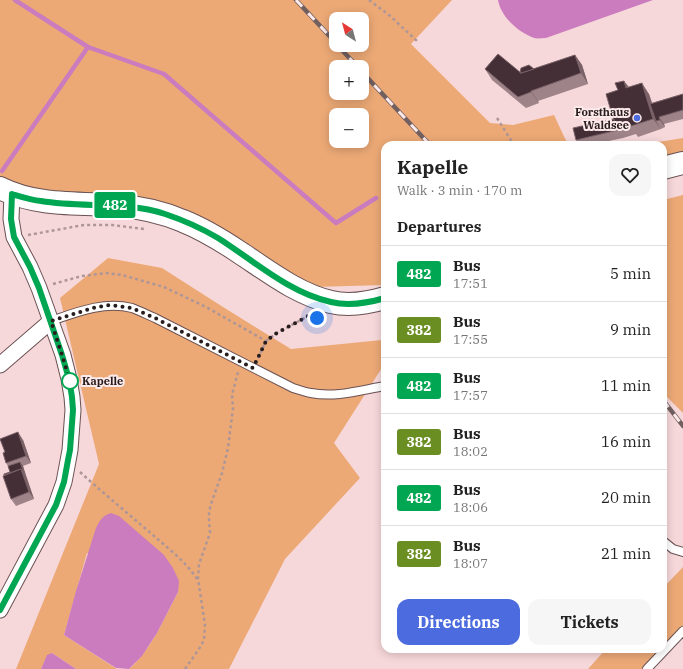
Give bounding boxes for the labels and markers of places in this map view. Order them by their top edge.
place label: Forsthaus Waldsee [575,105,629,132]
marker: Forsthaus Waldsee [632,113,642,123]
marker: Kapelle [61,372,79,390]
place label: Kapelle [82,374,123,388]

